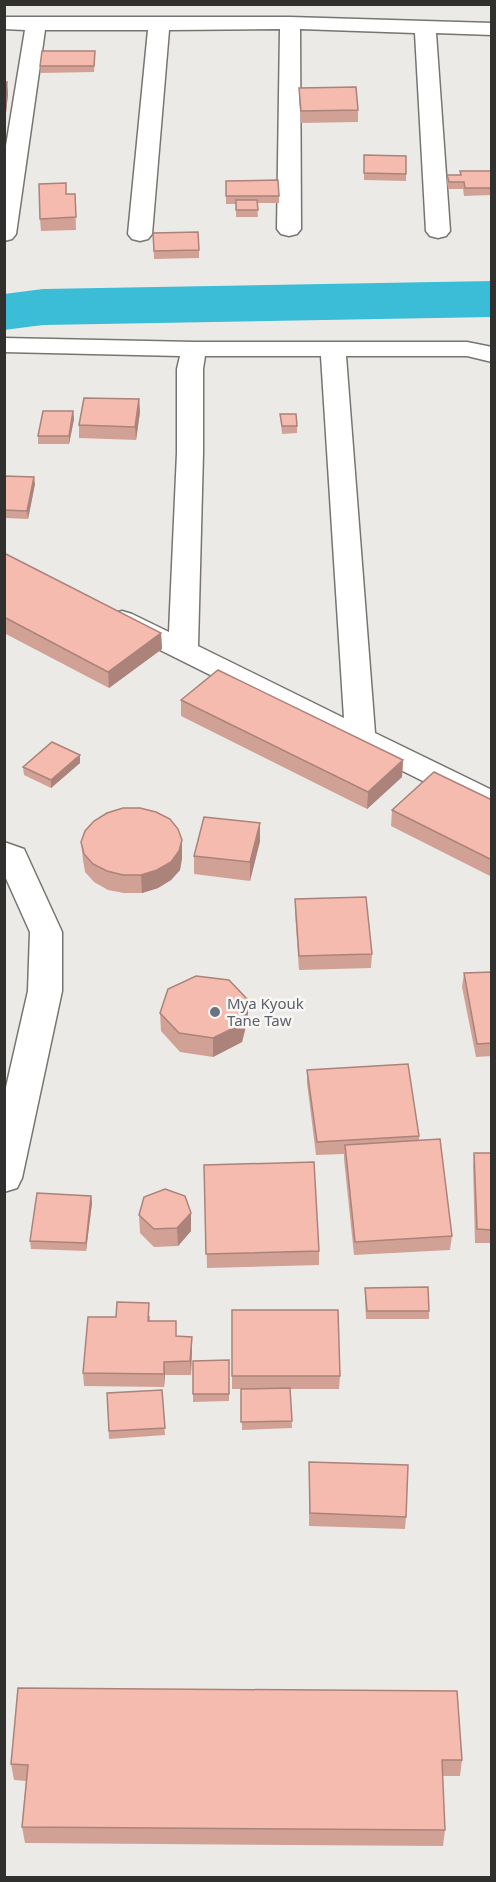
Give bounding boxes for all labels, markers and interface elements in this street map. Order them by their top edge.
place label: Mya Kyouk Tane Taw [227,993,304,1030]
marker: Mya Kyouk Tane Taw [208,1005,222,1019]

